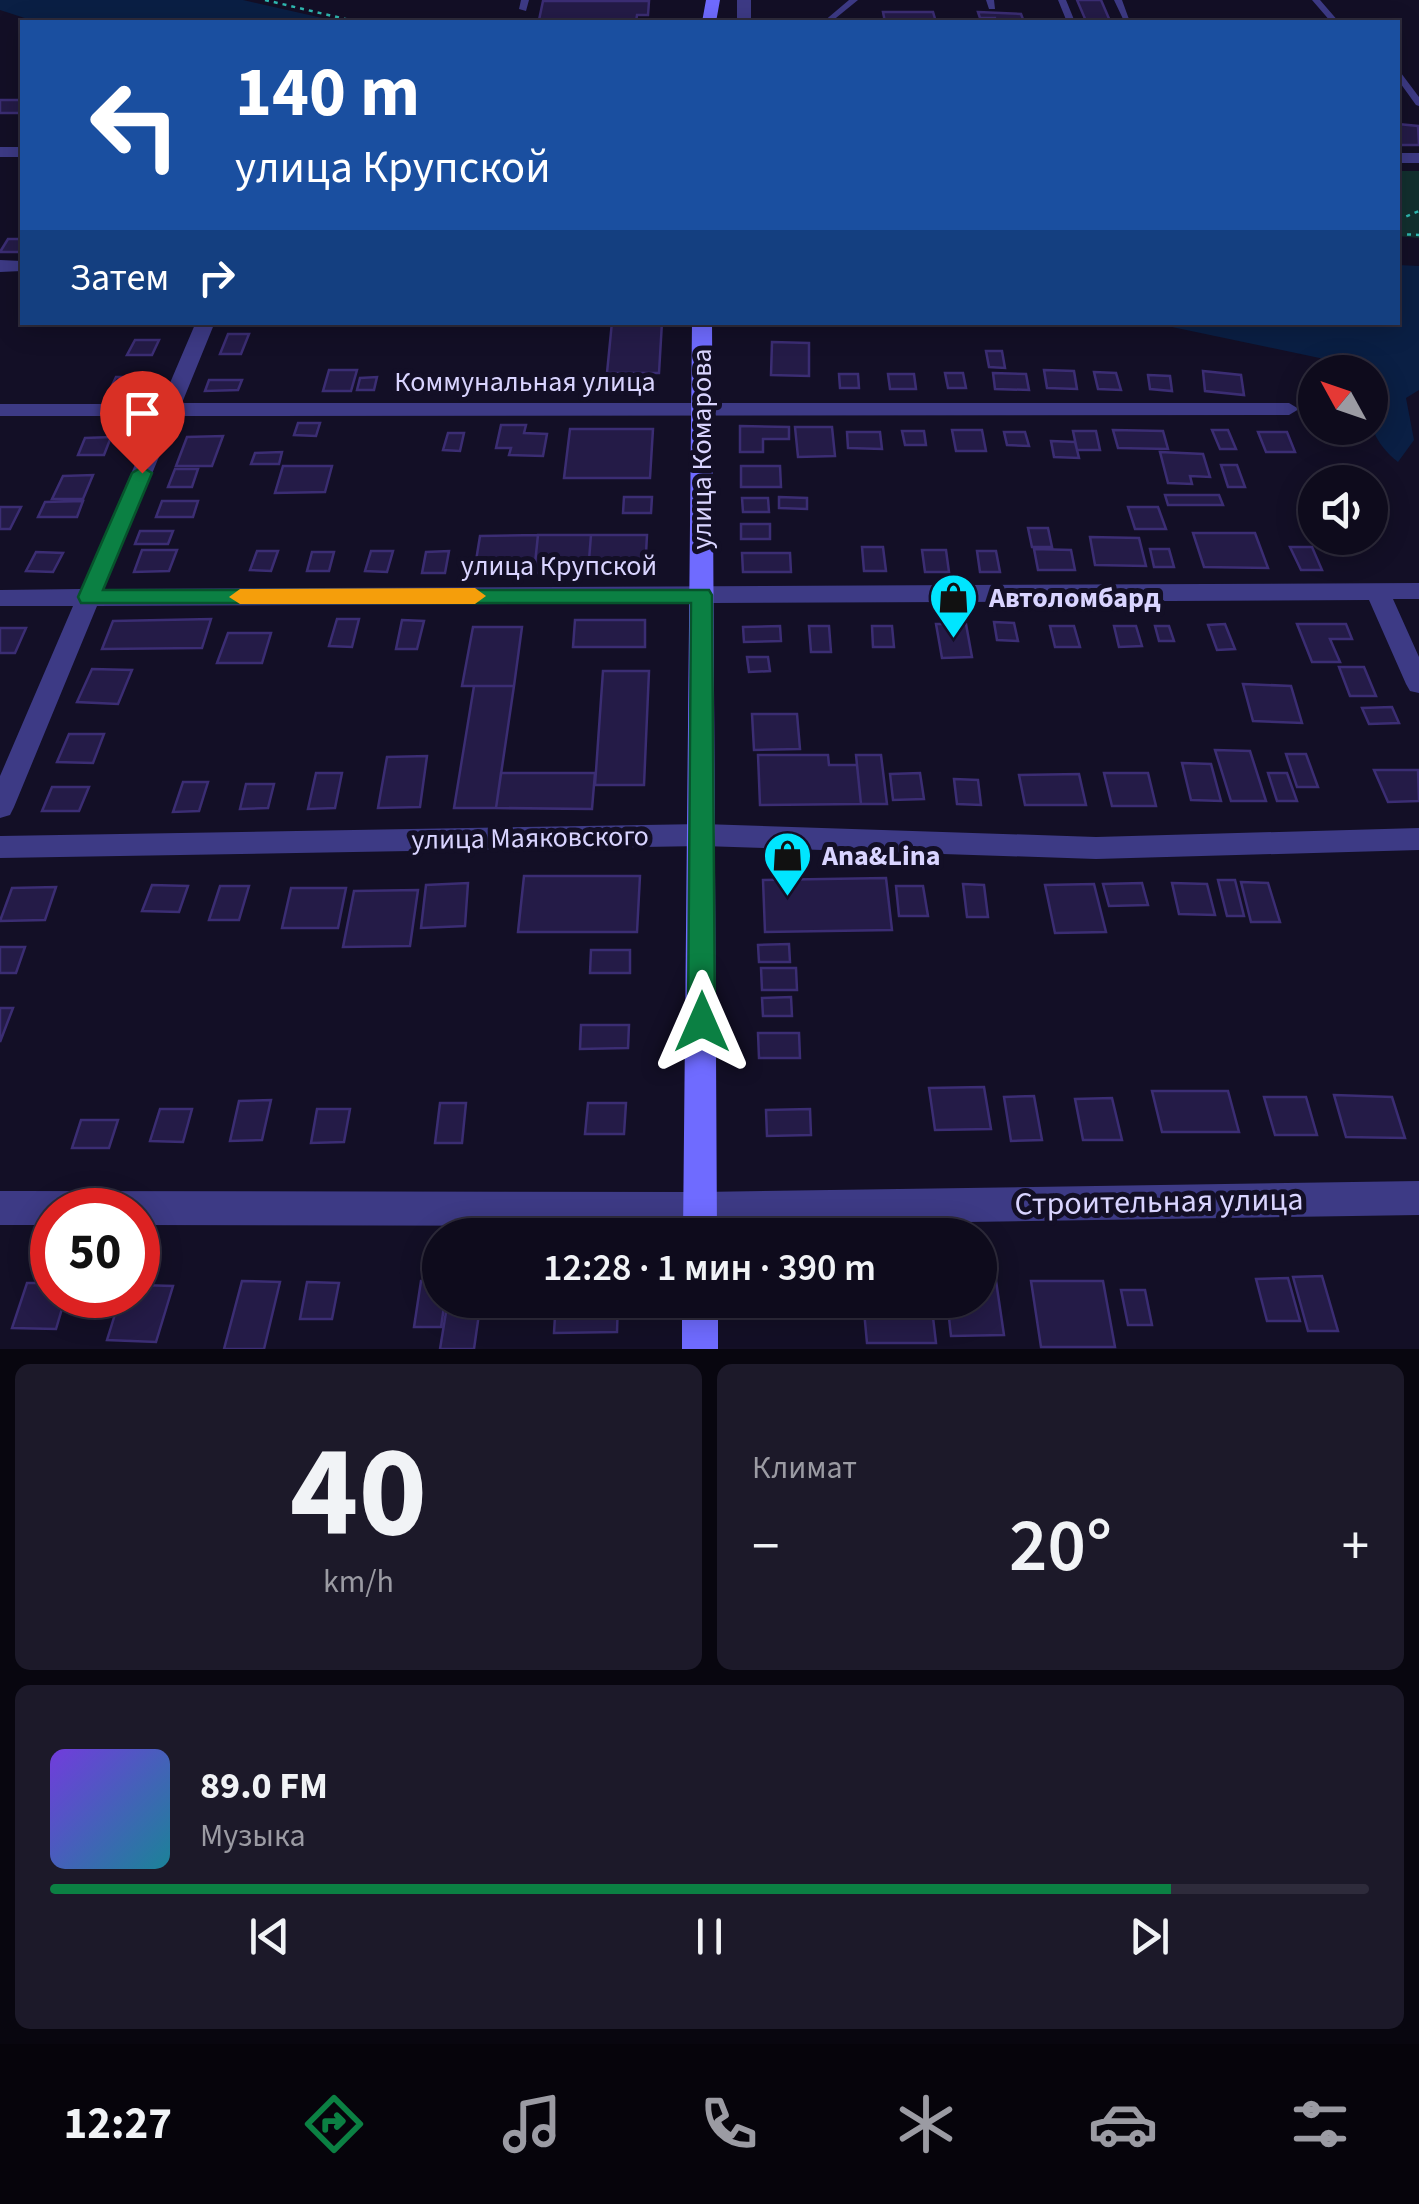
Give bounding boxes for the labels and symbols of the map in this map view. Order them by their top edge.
street label: улица Комарова [682,348,722,550]
north arrow [1298,355,1388,445]
street label: Коммунальная улица [394,362,656,402]
pin [100,371,185,474]
street label: улица Крупской [461,546,657,586]
shop icon: Автоломбард [928,572,980,640]
place label: Автоломбард [988,578,1161,618]
street label: улица Маяковского [411,816,649,860]
shop icon: Ana&Lina [761,830,813,898]
place label: Ana&Lina [821,836,941,876]
position arrow [650,970,754,1074]
street label: Строительная улица [1014,1176,1304,1228]
speed limit sign: 50 [30,1188,160,1318]

